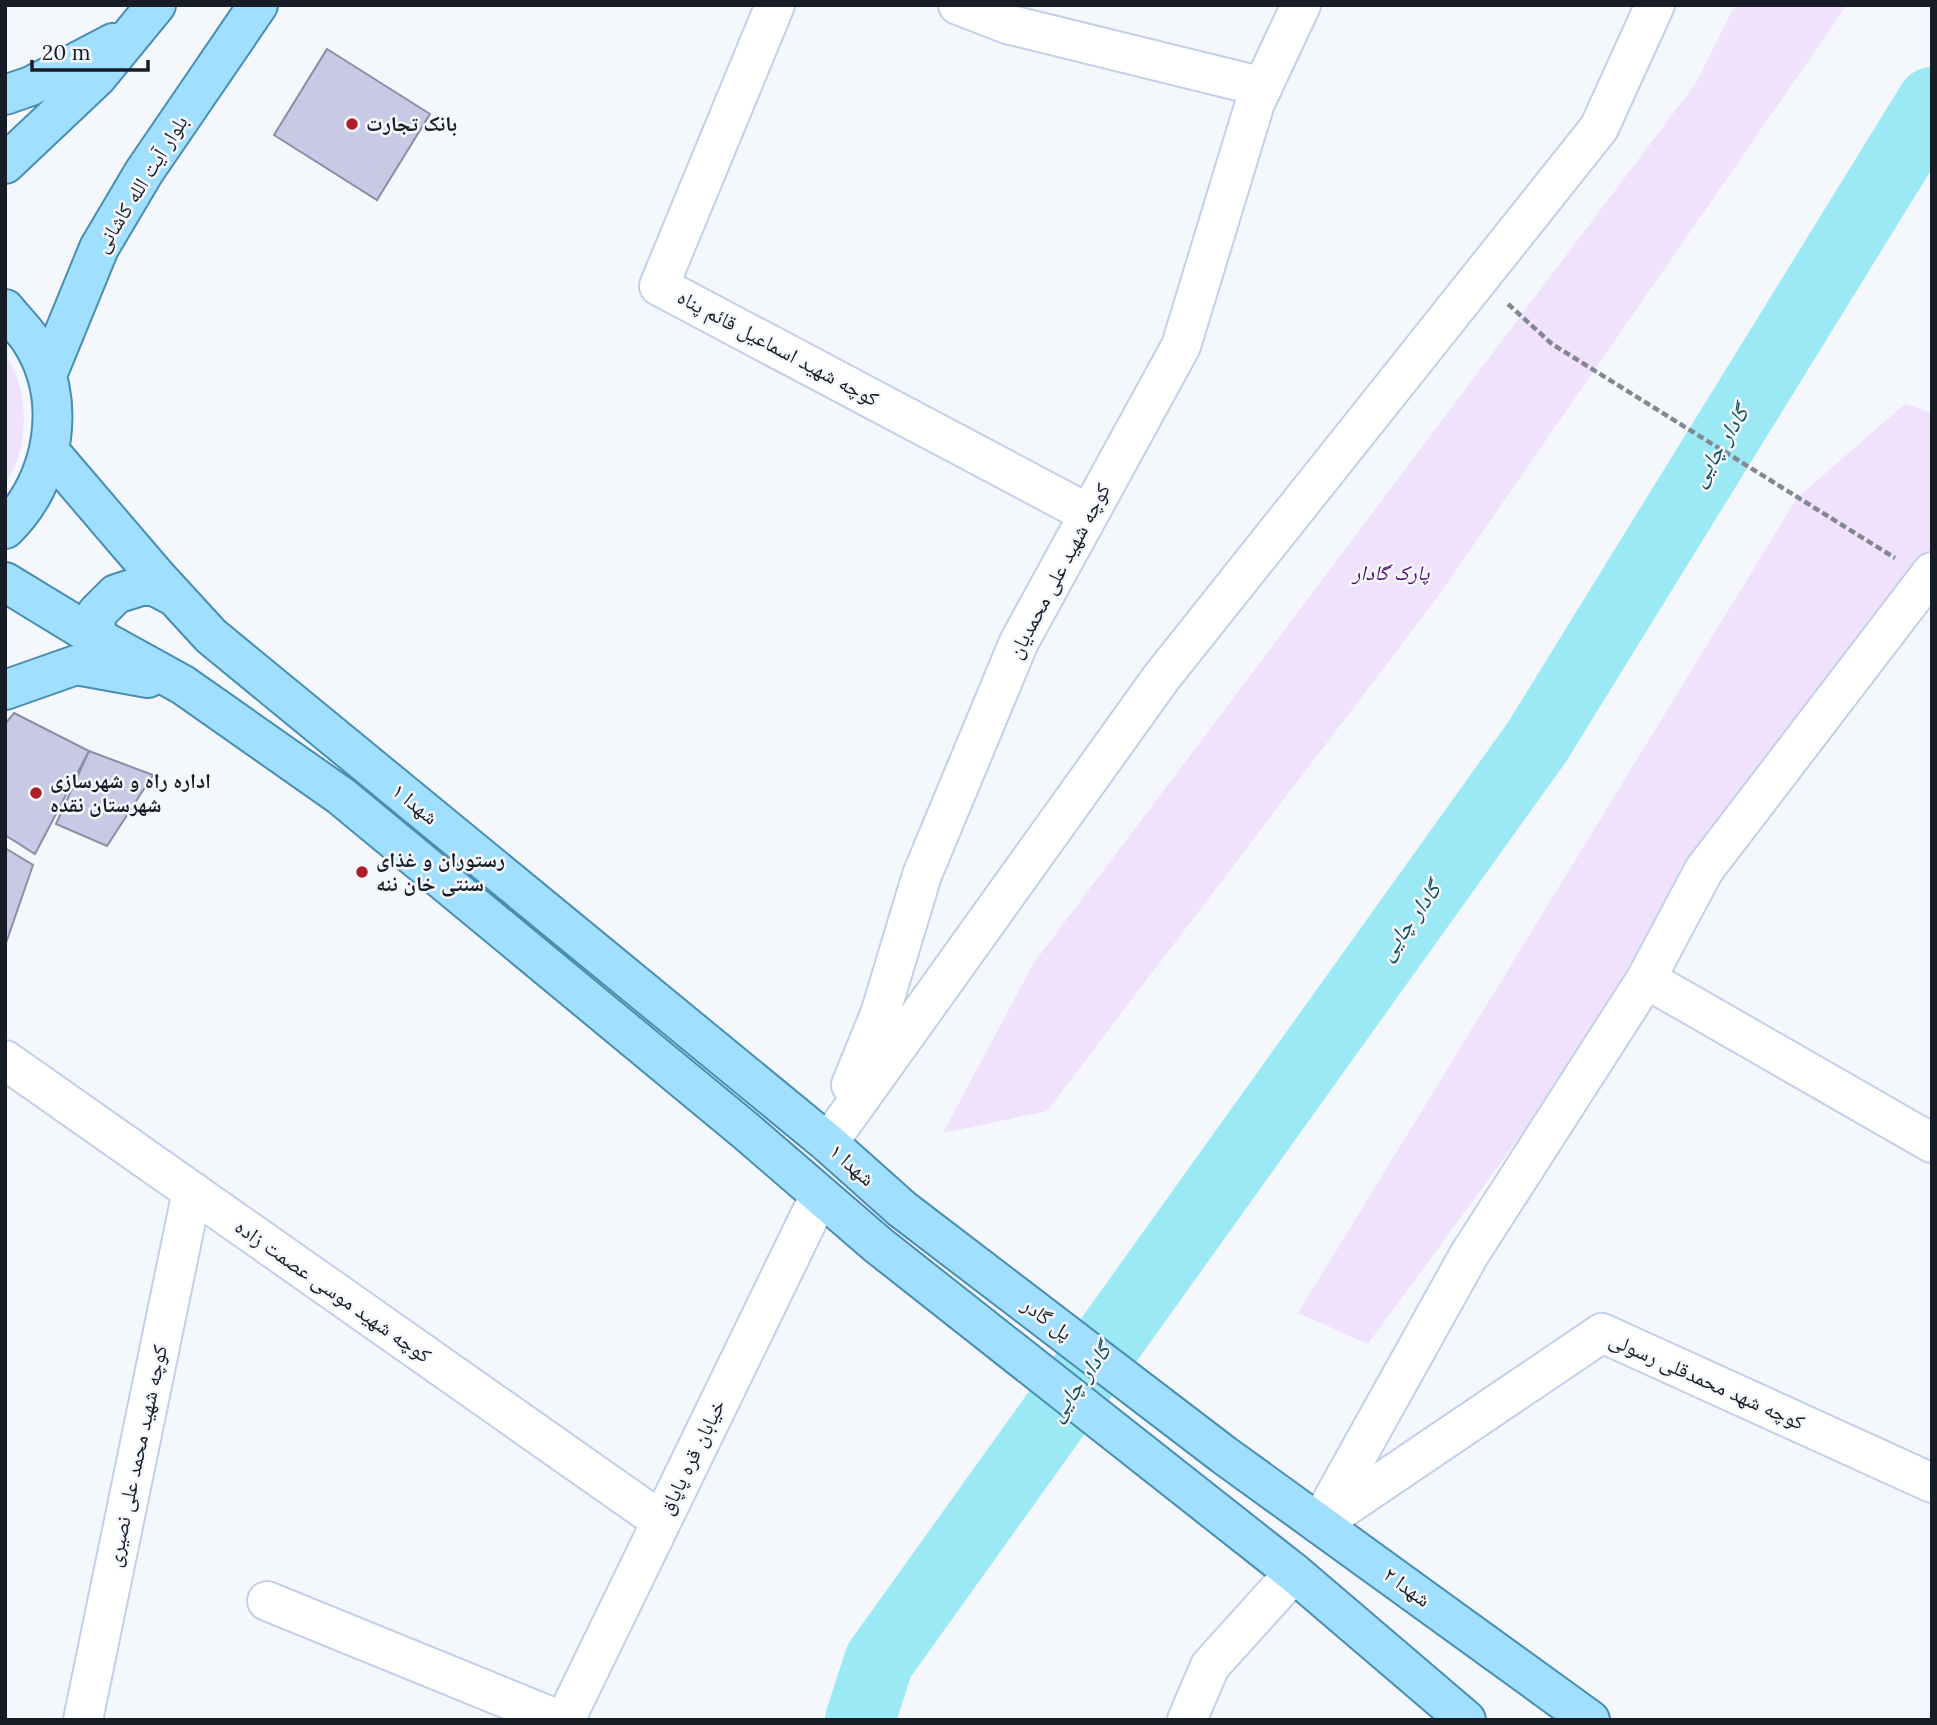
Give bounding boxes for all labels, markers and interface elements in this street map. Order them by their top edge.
scale bar [32,28,147,72]
text: 20 m [42,39,91,66]
street label: بلوار آیت الله کاشانی [87,110,194,258]
place label: بانک تجارت [366,110,457,137]
marker: بانک تجارت [344,116,360,132]
street label: کوچه شهید اسماعیل قائم پناه [672,283,884,413]
water label: گادار چایی [1683,396,1757,491]
street label: کوچه شهید علی محمدیان [1001,478,1116,663]
park label: پارک گادار [1350,559,1430,586]
place label: اداره راه و شهرسازی شهرستان نقده [50,767,211,818]
street label: شهدا ۱ [387,777,444,830]
marker: اداره راه و شهرسازی شهرستان نقده [28,785,44,801]
place label: رستوران و غذای سنتی خان ننه [376,846,505,897]
marker: رستوران و غذای سنتی خان ننه [354,864,370,880]
water label: گادار چایی [1371,872,1449,965]
street label: شهدا ۱ [824,1137,881,1192]
street label: کوچه شهید موسی عصمت زاده [230,1213,437,1369]
street label: پل گادر [1016,1290,1078,1346]
street label: کوچه شهد محمدقلی رسولی [1605,1325,1809,1436]
water label: گادار چایی [1041,1333,1119,1426]
street label: کوچه شهید محمد علی نصیری [100,1342,173,1569]
street label: خیابان قره پاپاق [652,1395,731,1519]
street label: شهدا ۲ [1378,1560,1436,1613]

